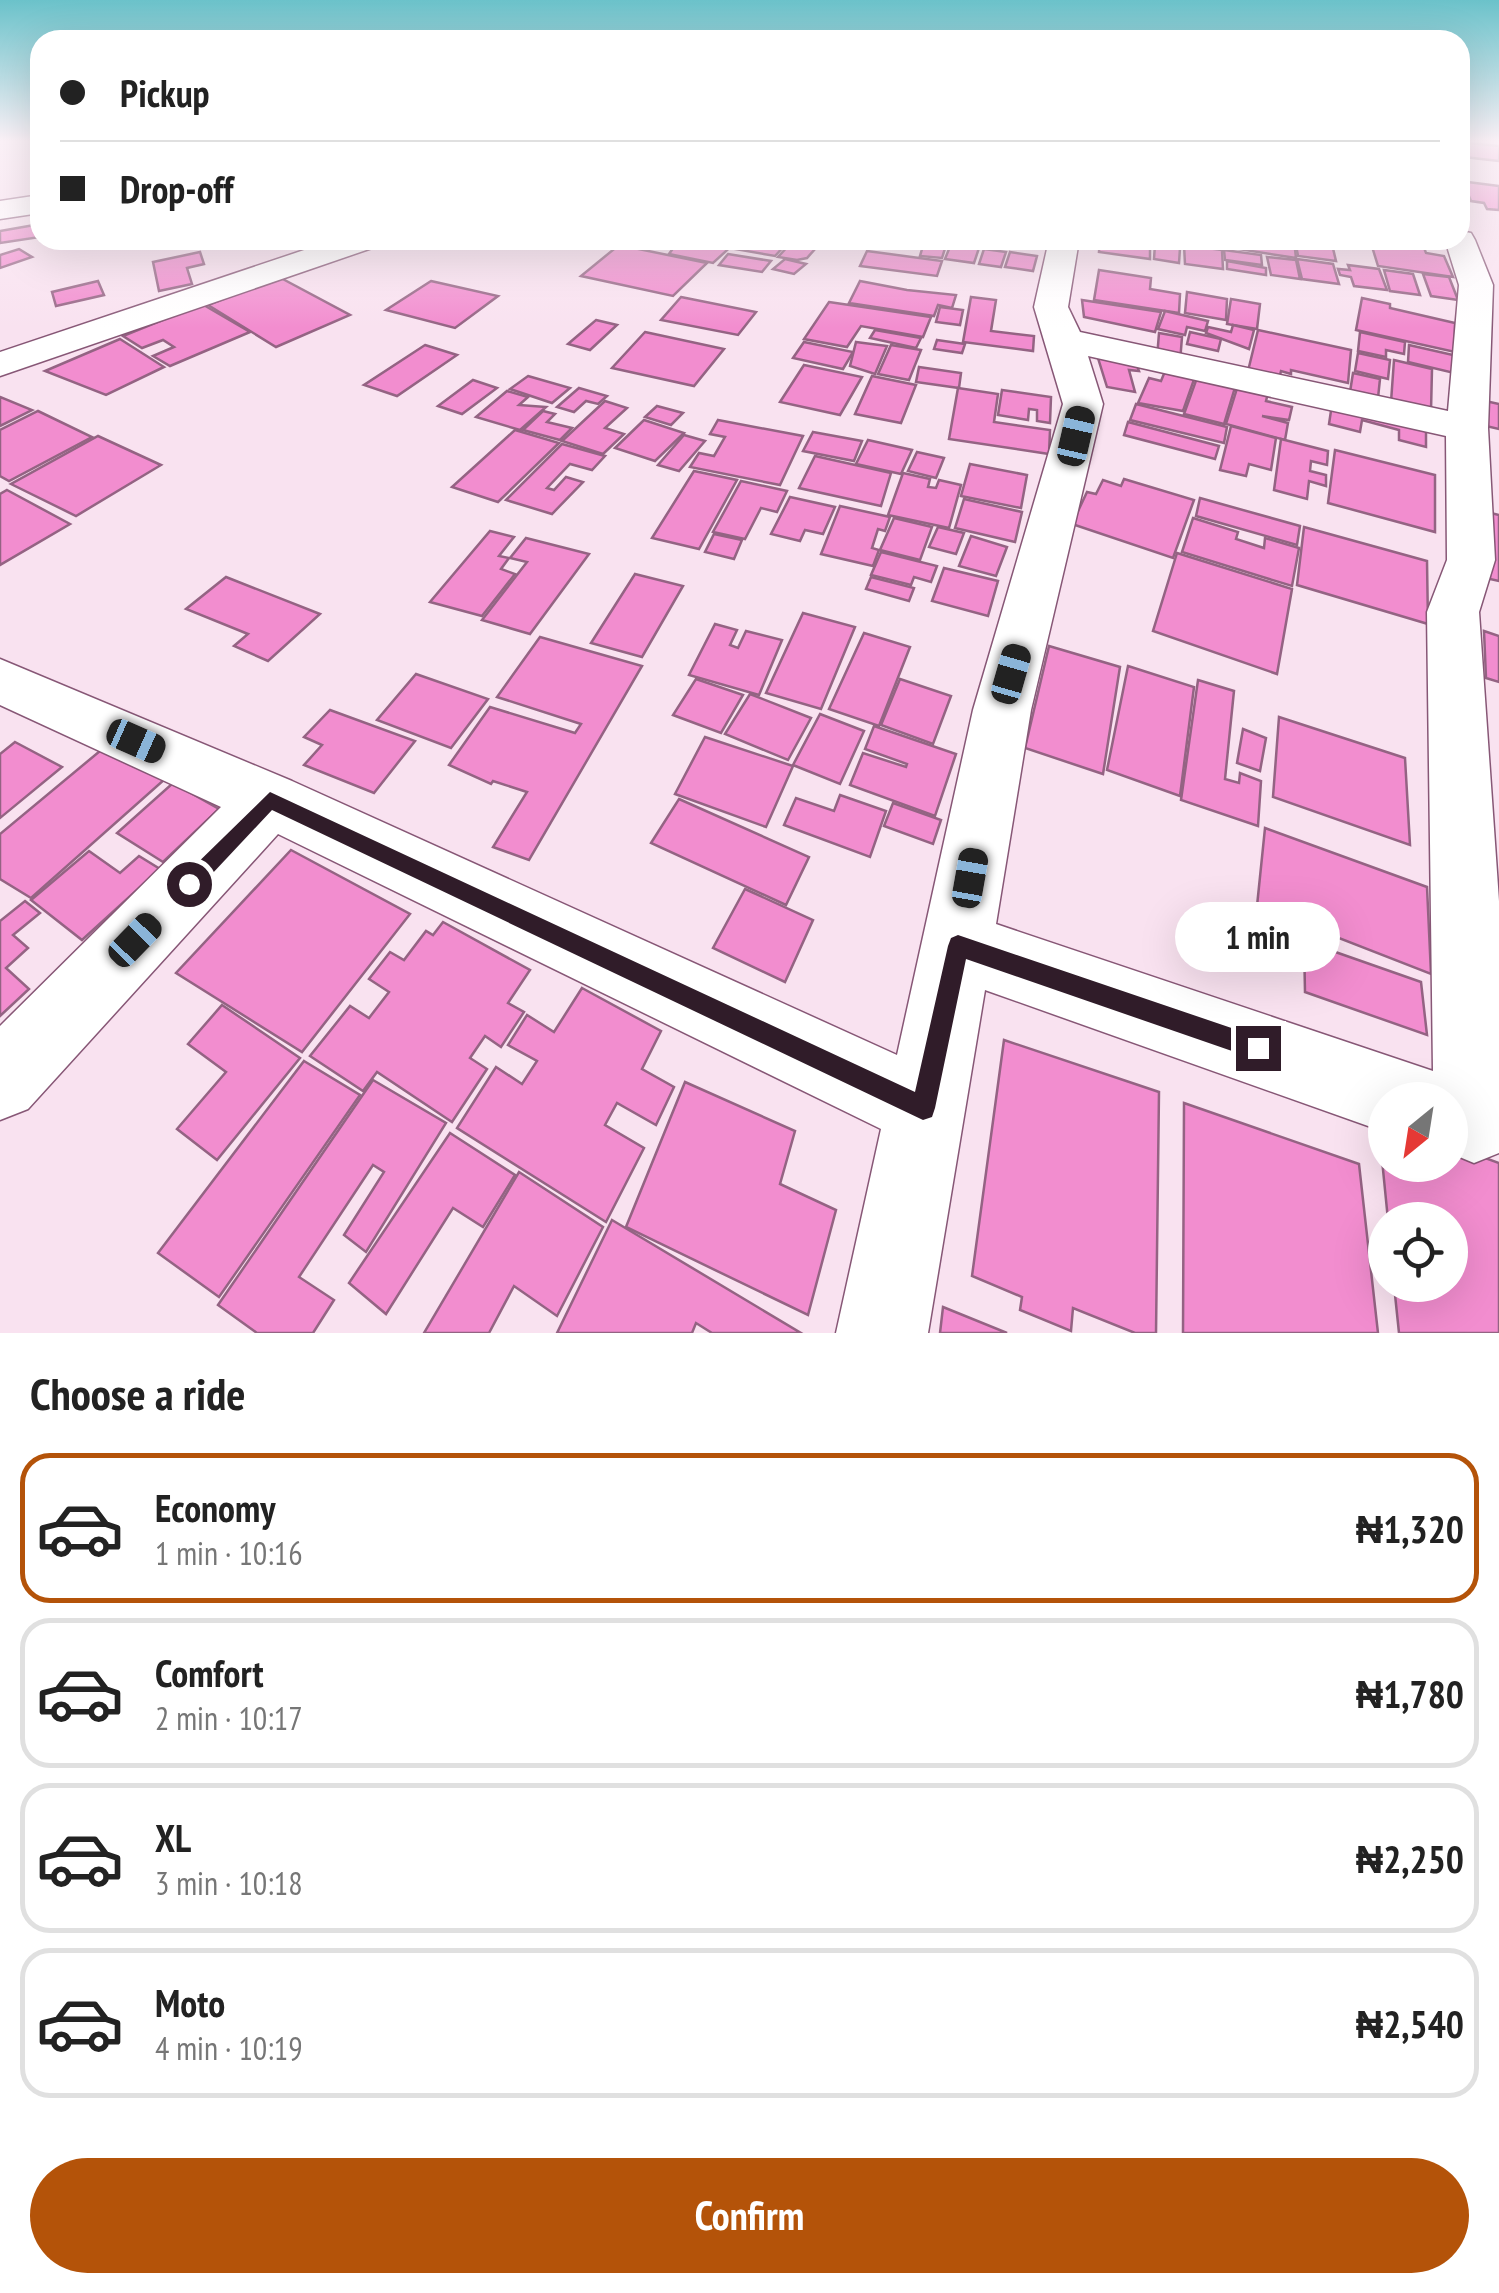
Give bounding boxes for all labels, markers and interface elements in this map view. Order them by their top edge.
text: Pickup [120,68,210,117]
text: Drop-off [120,164,234,213]
car [1055,403,1097,469]
car [988,641,1034,707]
car [102,715,170,767]
car [950,846,990,910]
route start [167,862,212,907]
callout: 1 min [1176,903,1340,973]
car [103,908,167,972]
text: 1 min [1225,916,1290,958]
route end [1236,1026,1281,1071]
north arrow [1368,1082,1468,1182]
map controls [1368,1082,1468,1302]
button: locate [1368,1202,1468,1302]
text: Choose a ride [30,1364,245,1422]
icon: car [35,1483,125,1573]
text: Economy [155,1483,275,1532]
text: ₦1,320 [1356,1504,1464,1553]
text: 1 min · 10:16 [155,1532,303,1574]
icon: car [35,1648,125,1738]
text: Comfort [155,1648,264,1697]
text: ₦1,780 [1356,1669,1464,1718]
text: 2 min · 10:17 [155,1697,303,1739]
icon: car [35,1813,125,1903]
text: XL [155,1813,191,1862]
text: ₦2,250 [1356,1834,1464,1883]
text: 3 min · 10:18 [155,1862,303,1904]
icon: car [35,1978,125,2068]
text: Moto [155,1978,225,2027]
text: ₦2,540 [1356,1999,1464,2048]
text: 4 min · 10:19 [155,2027,303,2069]
button: Confirm [30,2158,1469,2273]

